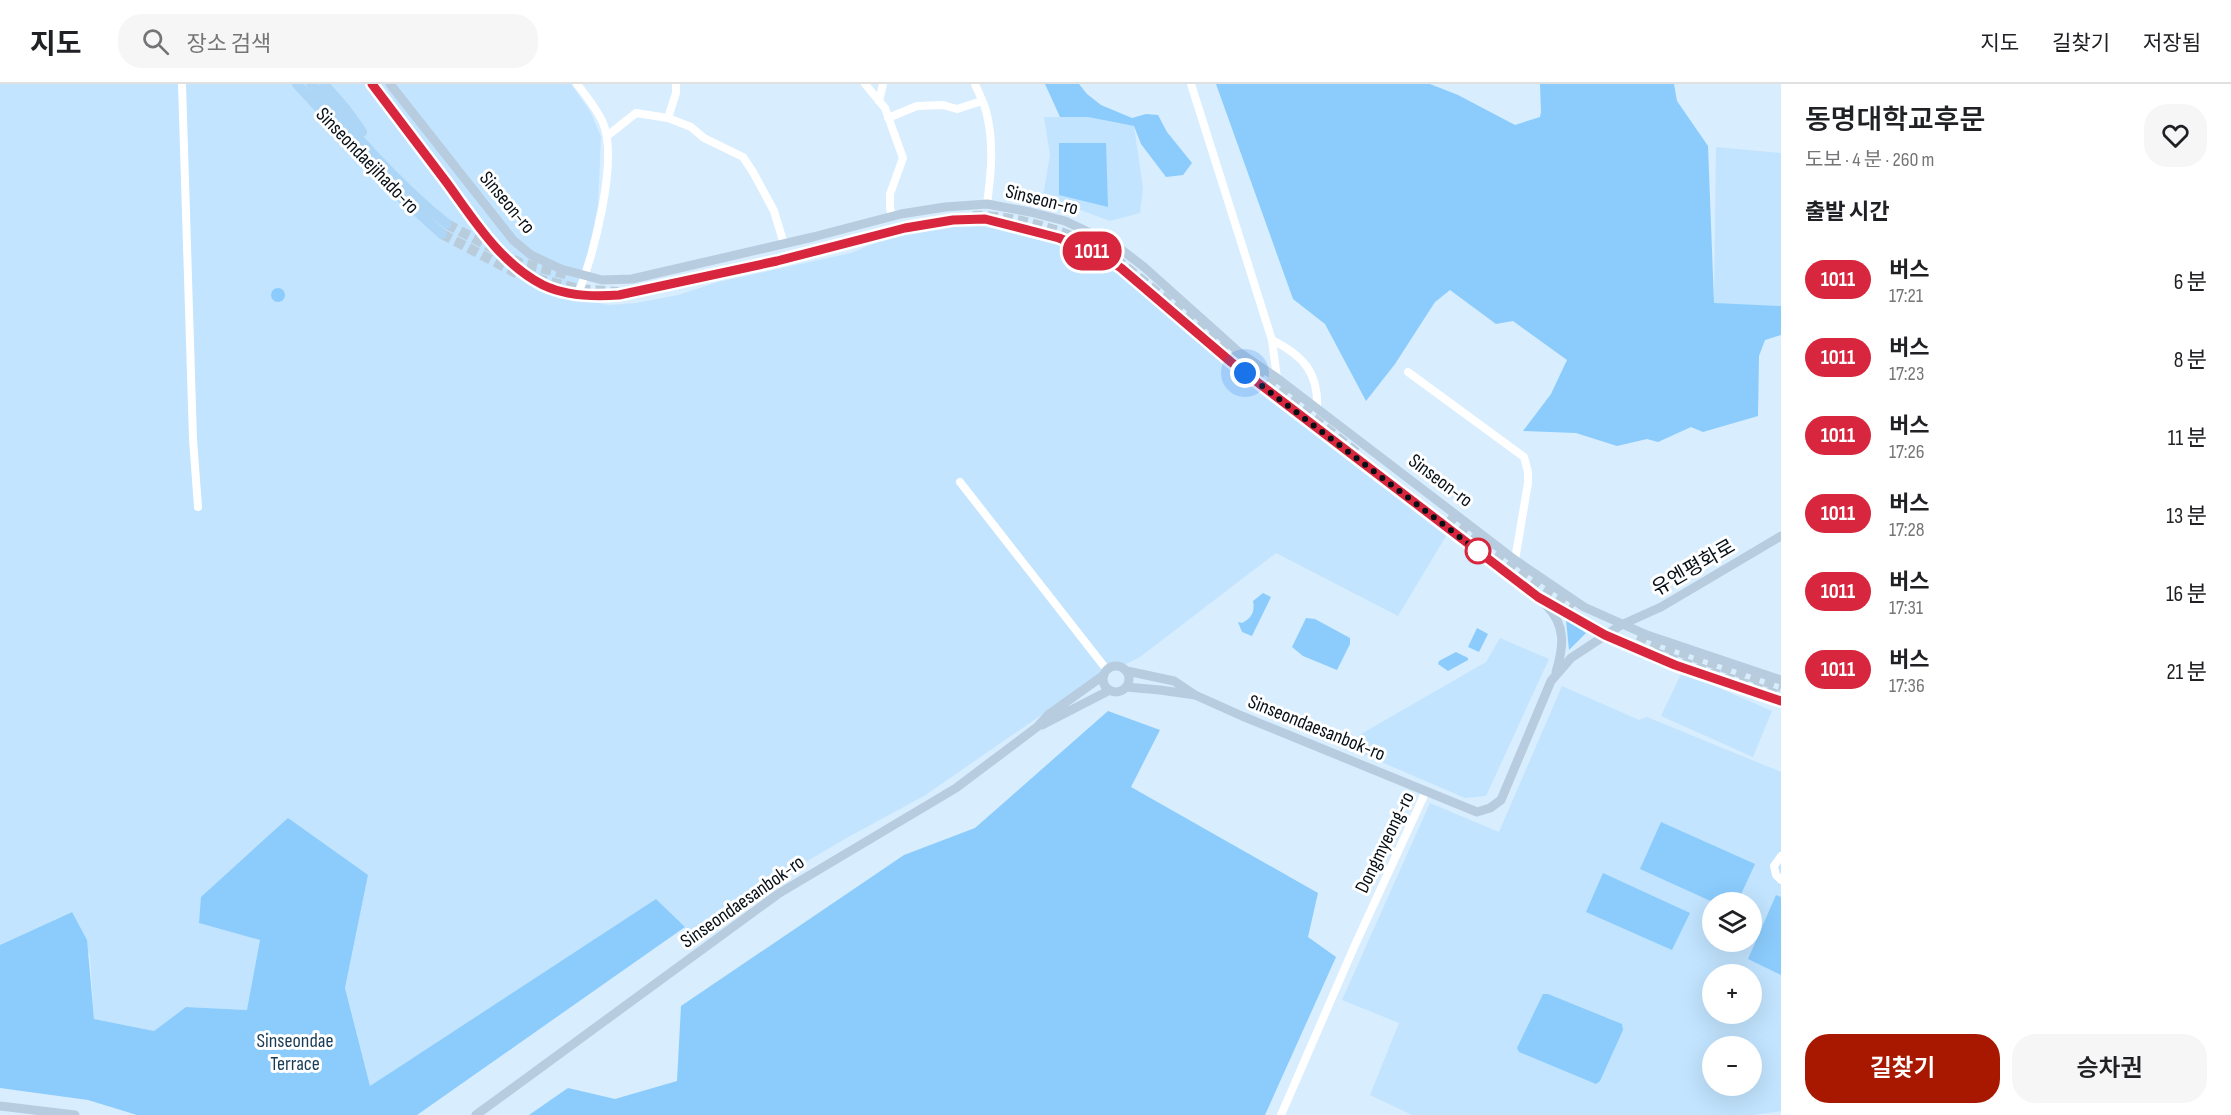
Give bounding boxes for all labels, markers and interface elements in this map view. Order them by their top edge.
search box [118,14,538,68]
icon: search [139,25,172,58]
text: 지도 [30,28,82,61]
text: 장소 검색 [187,31,271,58]
text: 지도 [1980,31,2019,56]
text: 길찾기 [2052,31,2110,56]
text: 저장됨 [2143,31,2201,56]
street label: Sinseondaejihado-ro [311,103,424,219]
text: 동명대학교후문 [1805,104,1985,137]
button: heart [2144,104,2207,167]
text: 도보 · 4 분 · 260 m [1805,148,1934,172]
street label: Sinseon-ro [474,167,540,239]
street label: Sinseon-ro [1003,179,1081,221]
text: 출발 시간 [1805,199,1889,226]
line badge: 1011 [1050,232,1134,270]
text: 1011 [1075,239,1109,264]
text: 버스 [1889,257,1929,284]
text: 1011 [1821,267,1855,292]
text: 6 분 [2174,269,2207,296]
text: 17:21 [1889,284,1923,308]
text: 버스 [1889,335,1929,362]
text: 1011 [1821,345,1855,370]
text: 8 분 [2174,347,2207,374]
your location [1230,358,1260,388]
text: 17:23 [1889,362,1924,386]
text: 버스 [1889,413,1929,440]
text: 1011 [1821,423,1855,448]
text: 11 분 [2168,425,2207,452]
text: 17:26 [1889,440,1925,464]
street label: Sinseon-ro [1404,449,1477,513]
text: 버스 [1889,491,1929,518]
text: 1011 [1821,501,1855,526]
text: 13 분 [2166,503,2207,530]
text: 17:28 [1889,518,1925,542]
street label: 유엔평화로 [1648,534,1739,601]
unlabelled marker [1465,538,1491,564]
text: 버스 [1889,569,1929,596]
text: 1011 [1821,579,1855,604]
text: 16 분 [2166,581,2207,608]
text: 17:31 [1889,596,1923,620]
text: 버스 [1889,647,1929,674]
text: 1011 [1821,657,1855,682]
text: 21 분 [2166,659,2207,686]
text: 17:36 [1889,674,1925,698]
street label: Sinseondaesanbok-ro [1245,690,1389,766]
street label: Dongmyeong-ro [1350,788,1420,897]
street label: Sinseondaesanbok-ro [676,850,809,953]
map controls [1702,892,1762,1096]
button: layers [1702,892,1762,952]
button: + [1702,964,1762,1024]
park label: Sinseondae Terrace [257,1029,334,1076]
button: 길찾기 [1805,1034,2000,1103]
button: 승차권 [2012,1034,2207,1103]
button: − [1702,1036,1762,1096]

